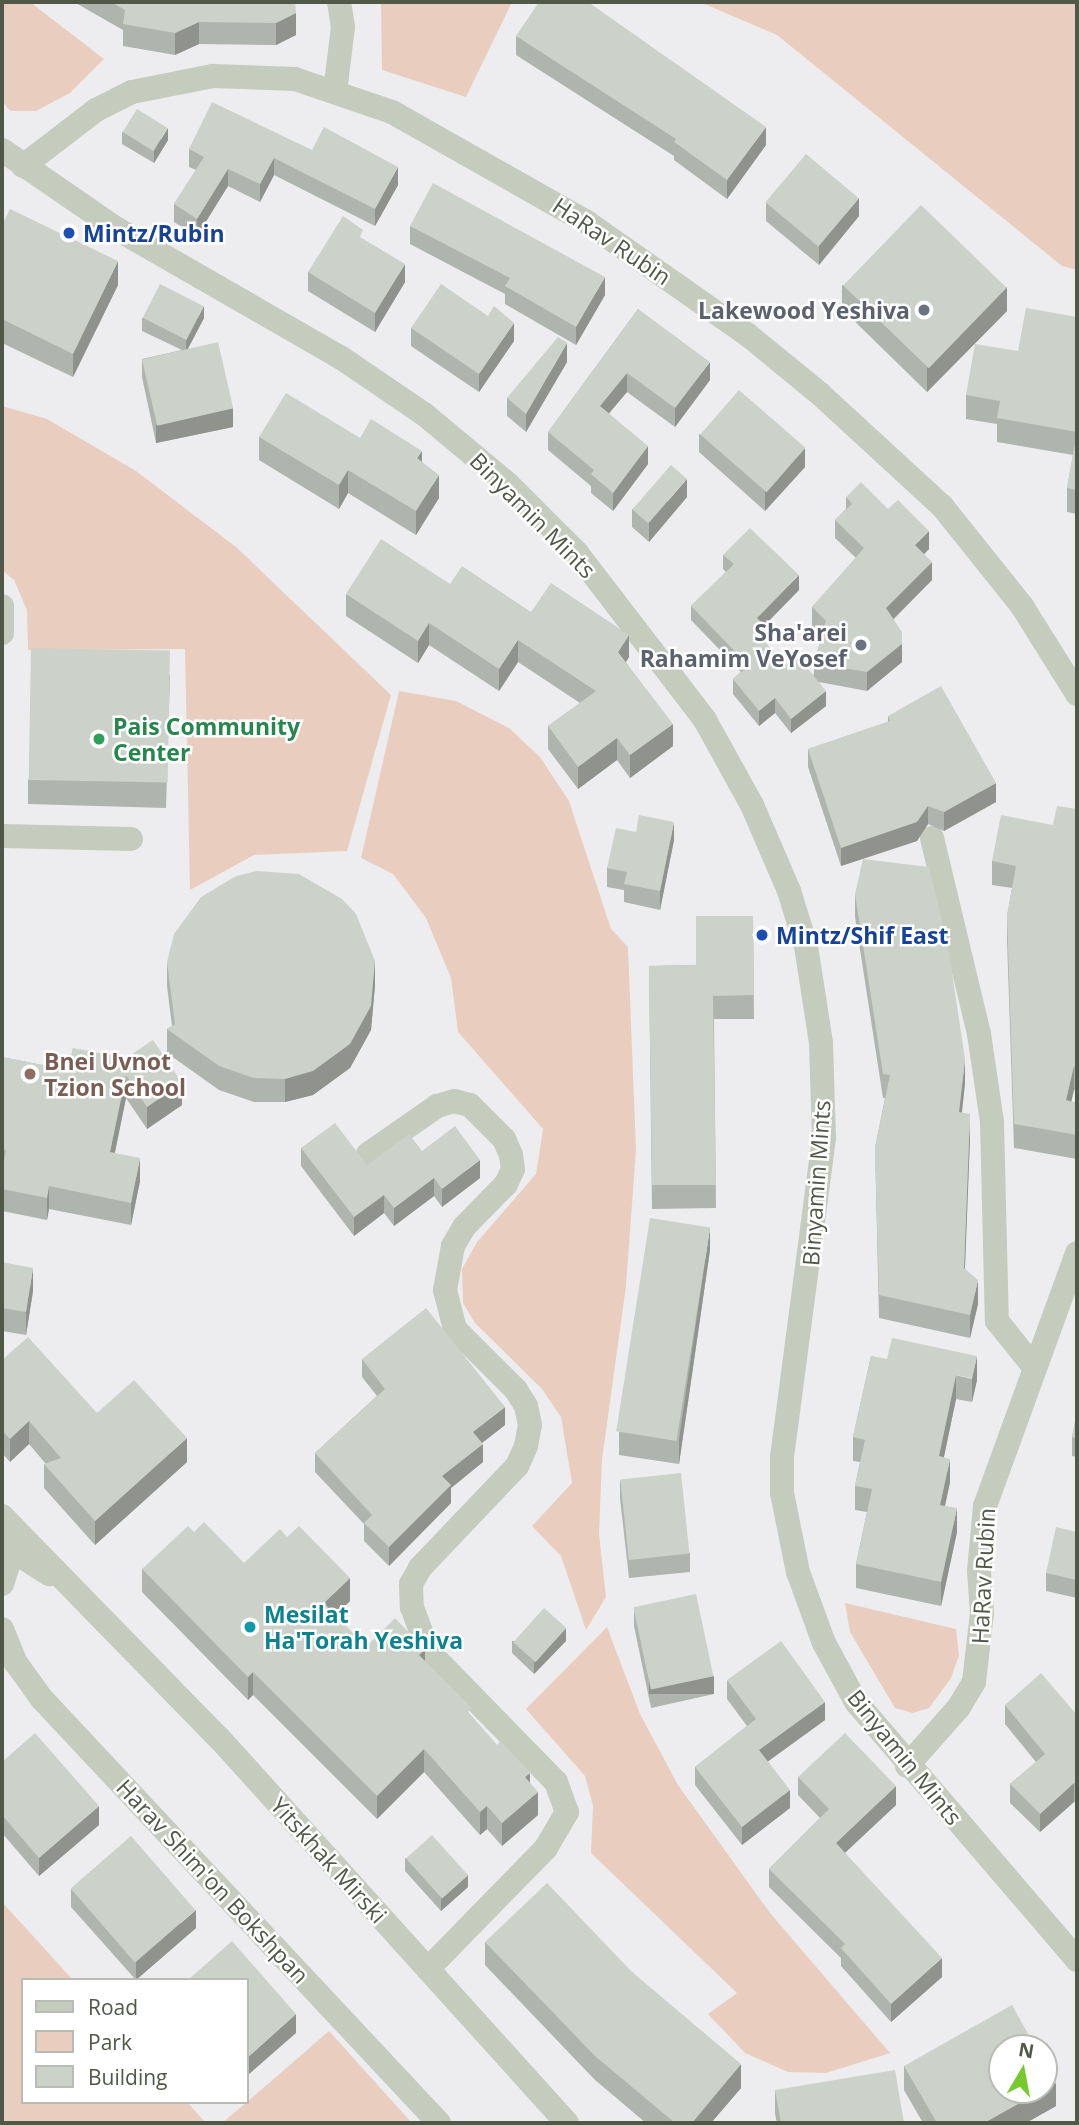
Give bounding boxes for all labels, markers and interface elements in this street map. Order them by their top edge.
street label: HaRav Rubin [548,191,676,291]
place label: Mintz/Rubin [83,219,225,247]
marker: Mintz/Rubin [61,225,77,241]
place label: Lakewood Yeshiva [698,296,910,324]
marker: Lakewood Yeshiva [916,302,932,318]
street label: Binyamin Mints [465,447,601,583]
place label: Sha'arei Rahamim VeYosef [640,618,847,672]
marker: Sha'arei Rahamim VeYosef [853,637,869,653]
place label: Pais Community Center [113,712,300,766]
marker: Pais Community Center [91,731,107,747]
place label: Mintz/Shif East [776,921,948,949]
marker: Mintz/Shif East [754,927,770,943]
place label: Bnei Uvnot Tzion School [44,1047,186,1101]
marker: Bnei Uvnot Tzion School [22,1066,38,1082]
street label: Binyamin Mints [796,1099,836,1267]
street label: HaRav Rubin [966,1507,1000,1645]
place label: Mesilat Ha'Torah Yeshiva [264,1600,463,1654]
marker: Mesilat Ha'Torah Yeshiva [242,1619,258,1635]
street label: Binyamin Mints [842,1684,968,1830]
street label: Harav Shim'on Bokshpan [111,1773,315,1989]
street label: Yitskhak Mirski [265,1791,393,1929]
legend [21,1978,248,2104]
text: Road [88,1993,138,2021]
text: Park [88,2028,132,2056]
north arrow [988,2034,1058,2104]
text: N [1016,2036,1036,2064]
text: Building [88,2063,167,2091]

